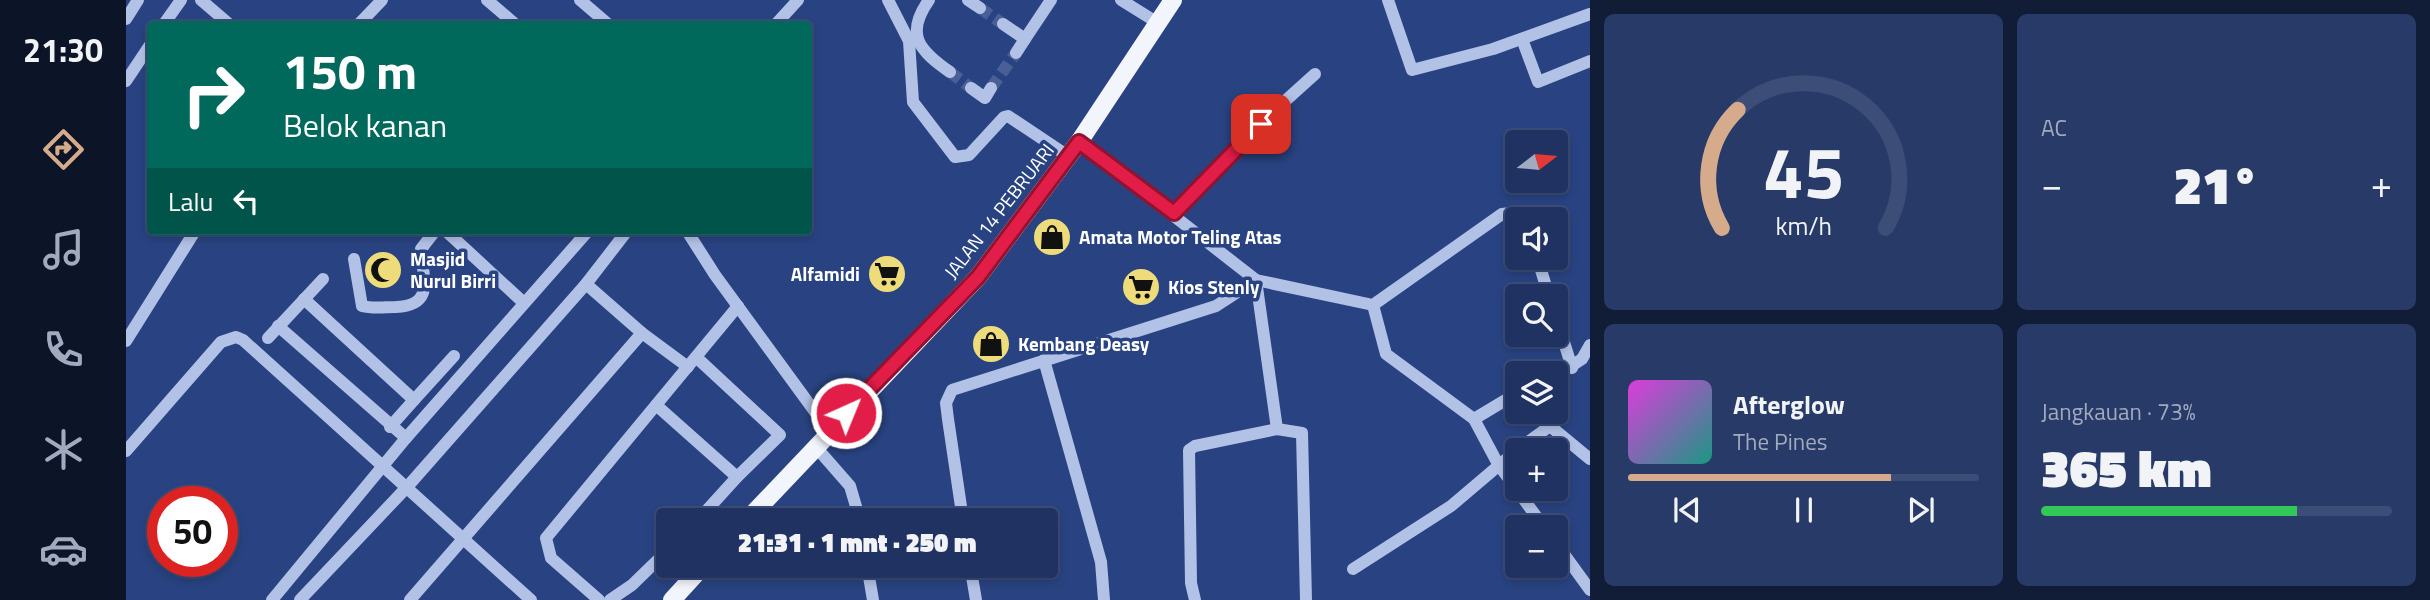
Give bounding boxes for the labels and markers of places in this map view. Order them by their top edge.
pin [1231,94,1291,154]
shop icon: Amata Motor Teling Atas [1031,216,1073,258]
place label: Amata Motor Teling Atas [1079,222,1282,251]
place label: Masjid Nurul Birri [410,244,496,295]
mosque icon: Masjid Nurul Birri [362,249,404,291]
supermarket icon: Alfamidi [866,253,908,295]
place label: Alfamidi [791,259,860,288]
supermarket icon: Kios Stenly [1120,266,1162,308]
place label: Kios Stenly [1168,272,1260,301]
shop icon: Kembang Deasy [970,323,1012,365]
place label: Kembang Deasy [1018,329,1150,358]

